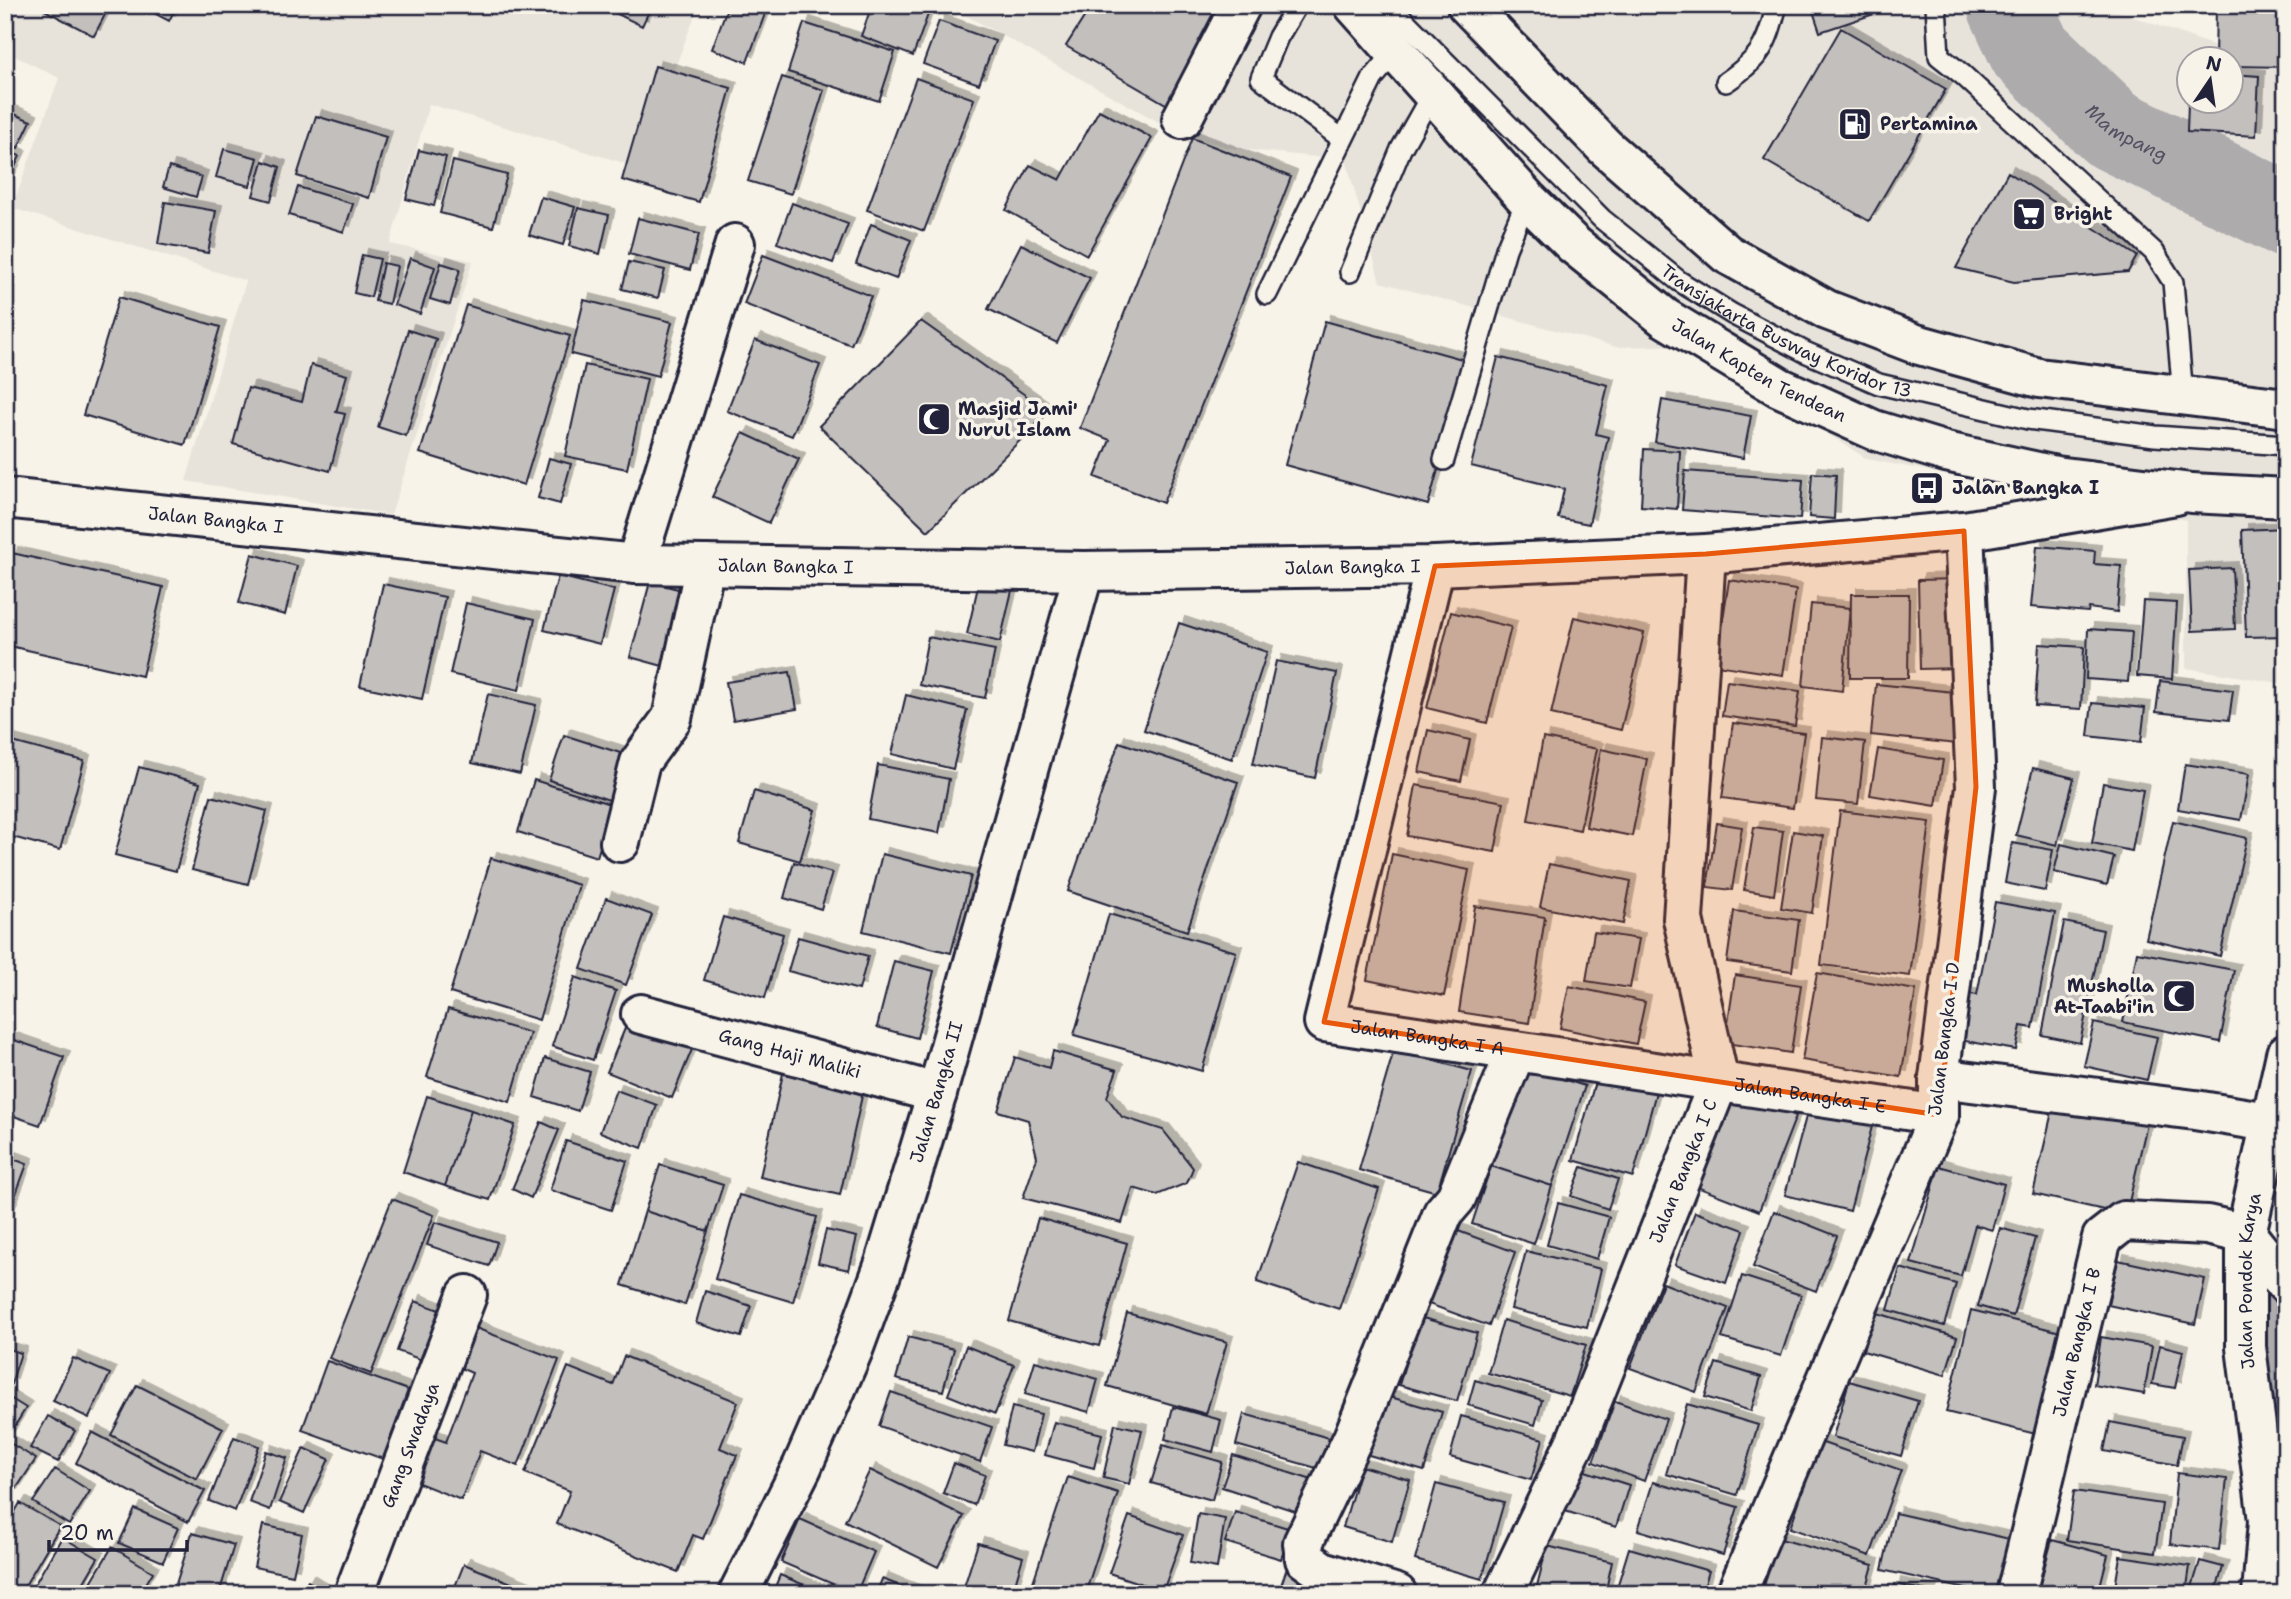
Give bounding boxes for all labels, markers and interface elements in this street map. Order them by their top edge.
north arrow [2176,46,2246,116]
text: N [2204,50,2224,78]
water label: Mampang [2080,98,2172,167]
fuel station icon: Pertamina [1836,105,1874,143]
place label: Pertamina [1880,112,1978,136]
supermarket icon: Bright [2010,195,2048,233]
place label: Bright [2054,202,2113,226]
street label: Transjakarta Busway Koridor 13 [1656,259,1914,403]
street label: Jalan Kapten Tendean [1667,313,1850,428]
place label: Masjid Jami' Nurul Islam [958,397,1078,442]
mosque icon: Masjid Jami' Nurul Islam [915,400,953,438]
bus stop icon: Jalan Bangka I [1908,469,1946,507]
place label: Jalan Bangka I [1952,476,2099,500]
street label: Jalan Bangka I [147,501,285,539]
street label: Jalan Bangka I [717,553,854,579]
street label: Jalan Bangka I [1284,554,1421,580]
street label: Jalan Bangka I D [1923,961,1965,1117]
place label: Musholla At-Taabi'in [2054,974,2155,1019]
mosque icon: Musholla At-Taabi'in [2160,977,2198,1015]
street label: Jalan Bangka I A [1349,1014,1506,1061]
street label: Jalan Bangka II [904,1019,969,1166]
street label: Gang Haji Maliki [716,1023,864,1084]
street label: Jalan Bangka I E [1732,1072,1888,1119]
street label: Jalan Bangka I C [1644,1095,1723,1247]
street label: Jalan Pondok Karya [2234,1190,2267,1371]
street label: Jalan Bangka I B [2047,1265,2106,1419]
street label: Gang Swadaya [376,1379,445,1511]
scale bar [49,1508,187,1552]
text: 20 m [60,1519,114,1547]

